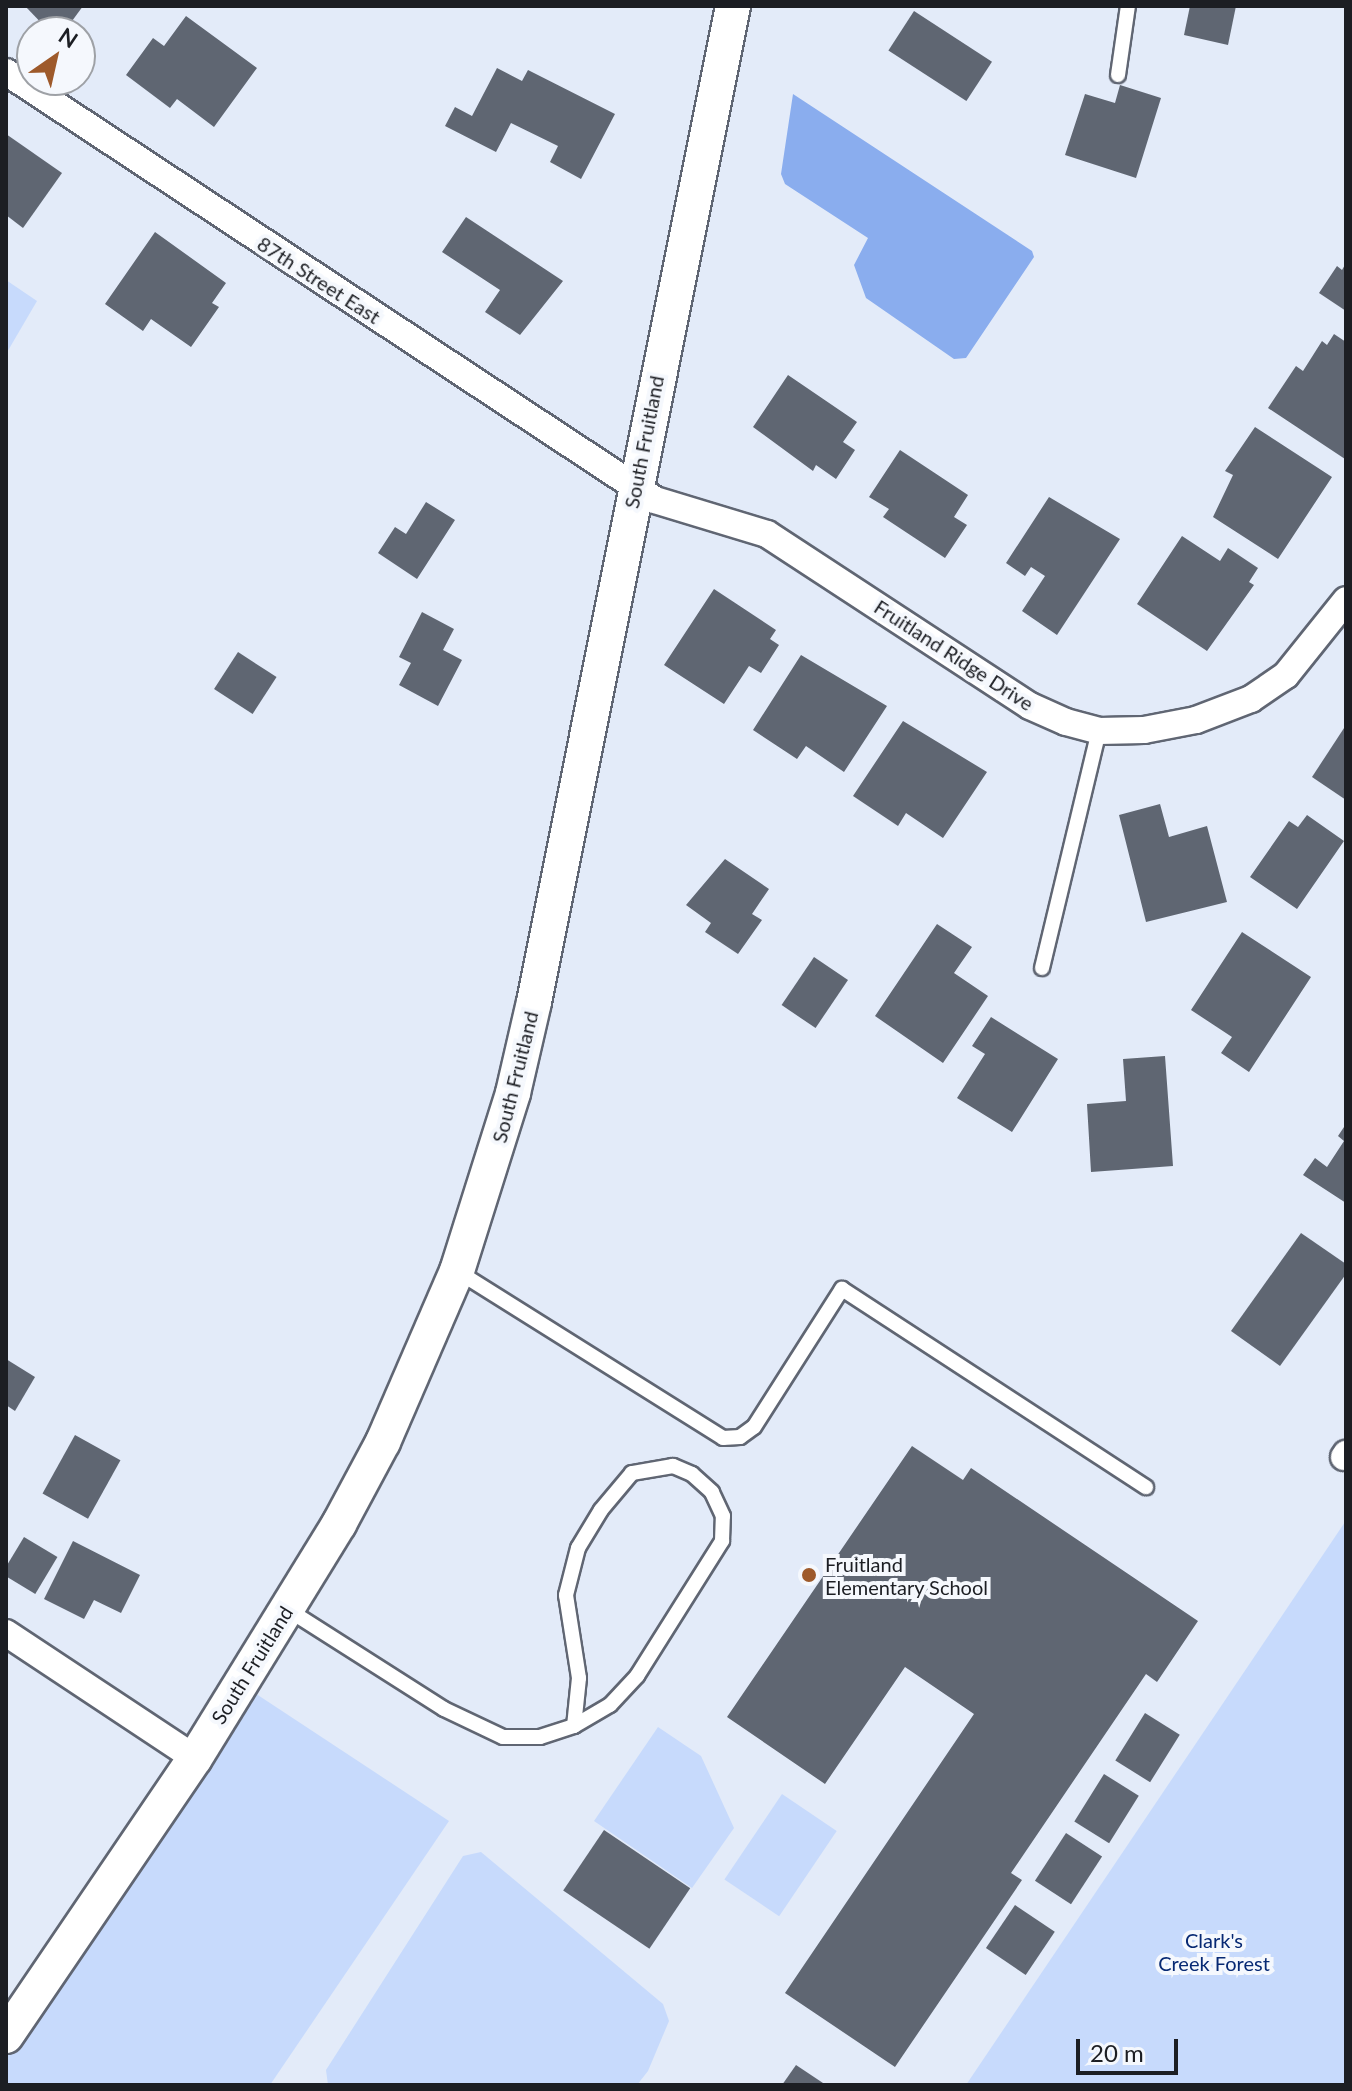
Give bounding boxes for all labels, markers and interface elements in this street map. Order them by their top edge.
north arrow [16,16,96,96]
text: N [54,21,83,53]
street label: 87th Street East [253,231,385,329]
street label: South Fruitland [619,374,669,510]
street label: Fruitland Ridge Drive [870,595,1038,715]
street label: South Fruitland [487,1009,543,1145]
place label: Fruitland Elementary School [825,1552,988,1599]
marker: Fruitland Elementary School [800,1566,818,1584]
street label: South Fruitland [206,1602,298,1728]
park label: Clark's Creek Forest [1158,1929,1270,1976]
scale bar [1080,2023,1182,2073]
text: 20 m [1090,2038,1144,2067]

